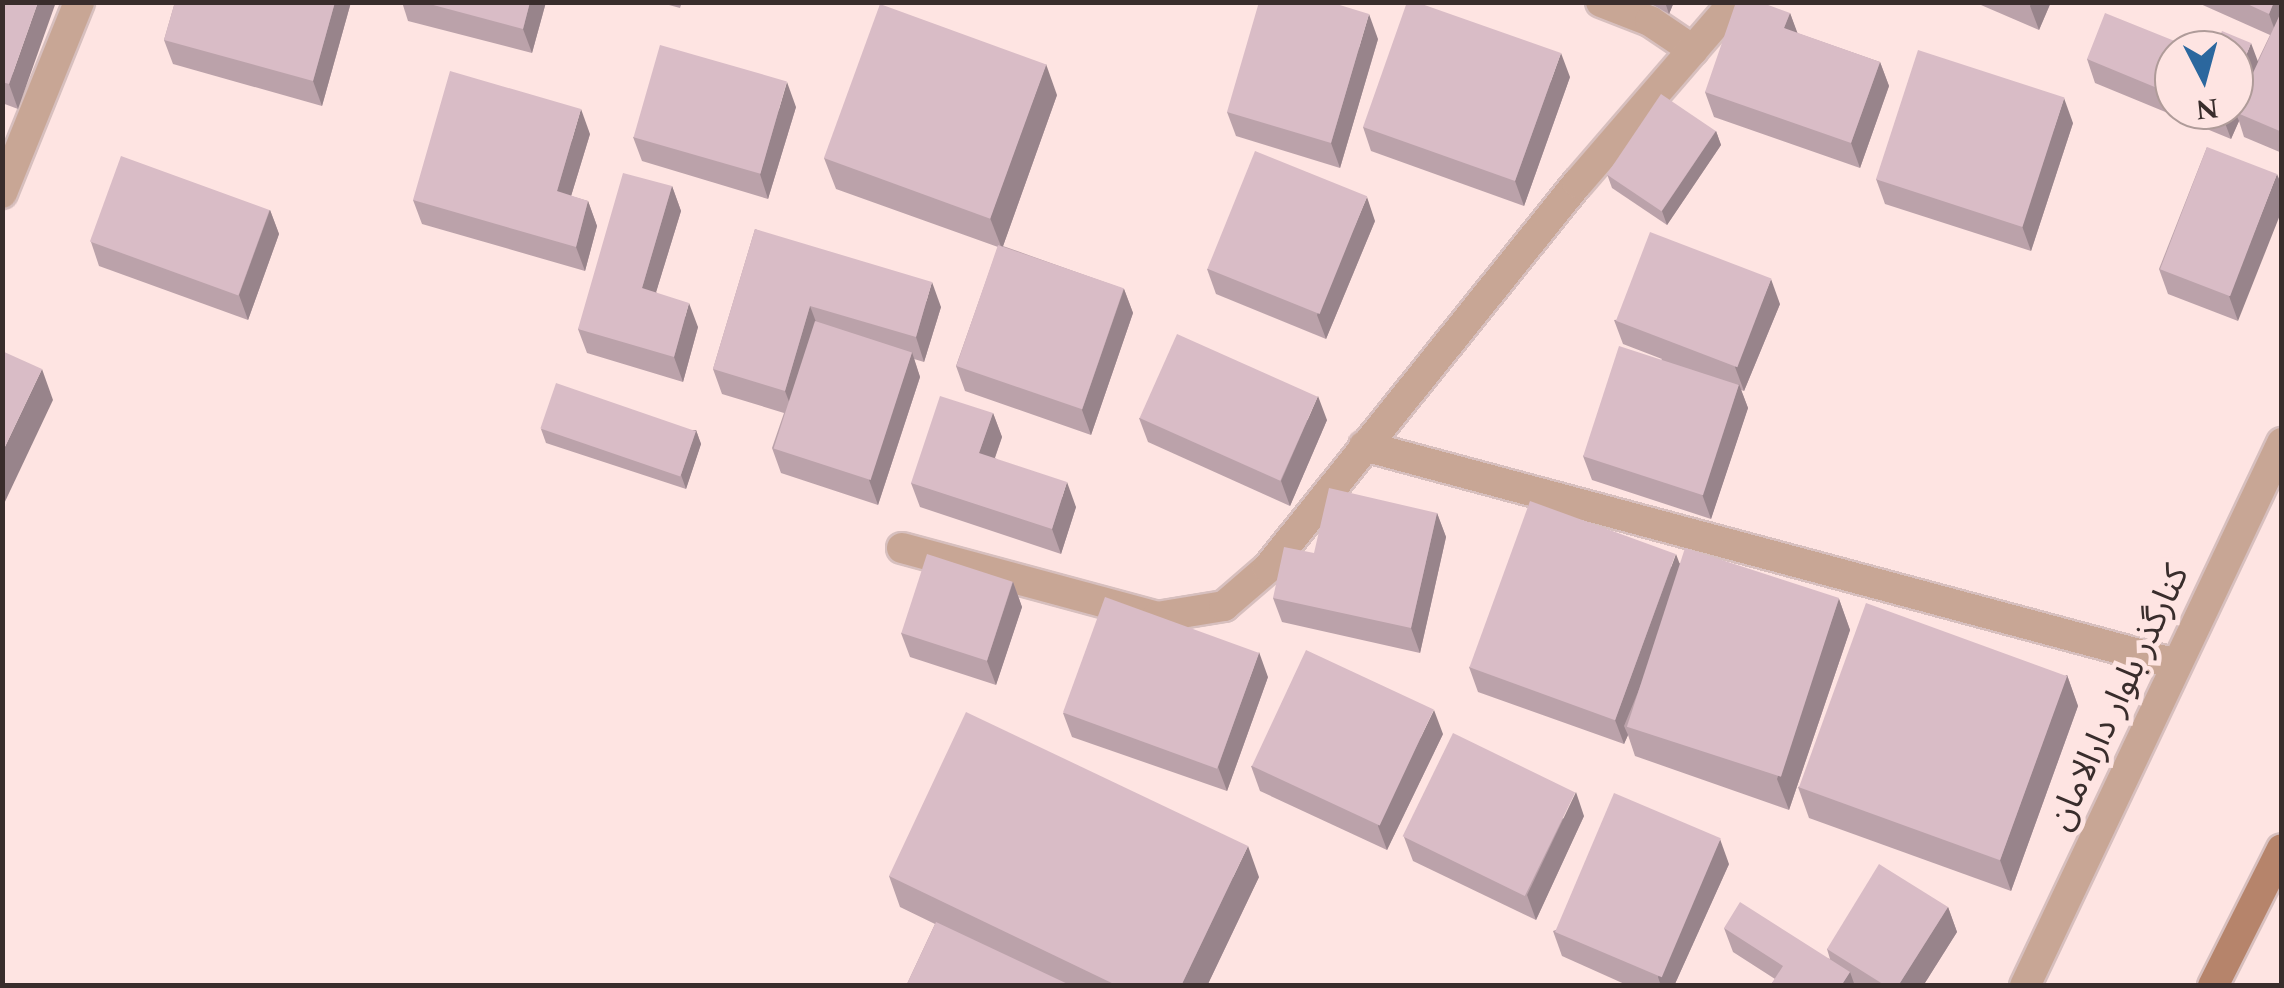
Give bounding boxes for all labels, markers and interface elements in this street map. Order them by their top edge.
north arrow [2154,30,2254,130]
text: N [2193,86,2221,131]
street label: کنارگذر بلوار دارالامان [2039,559,2199,837]

